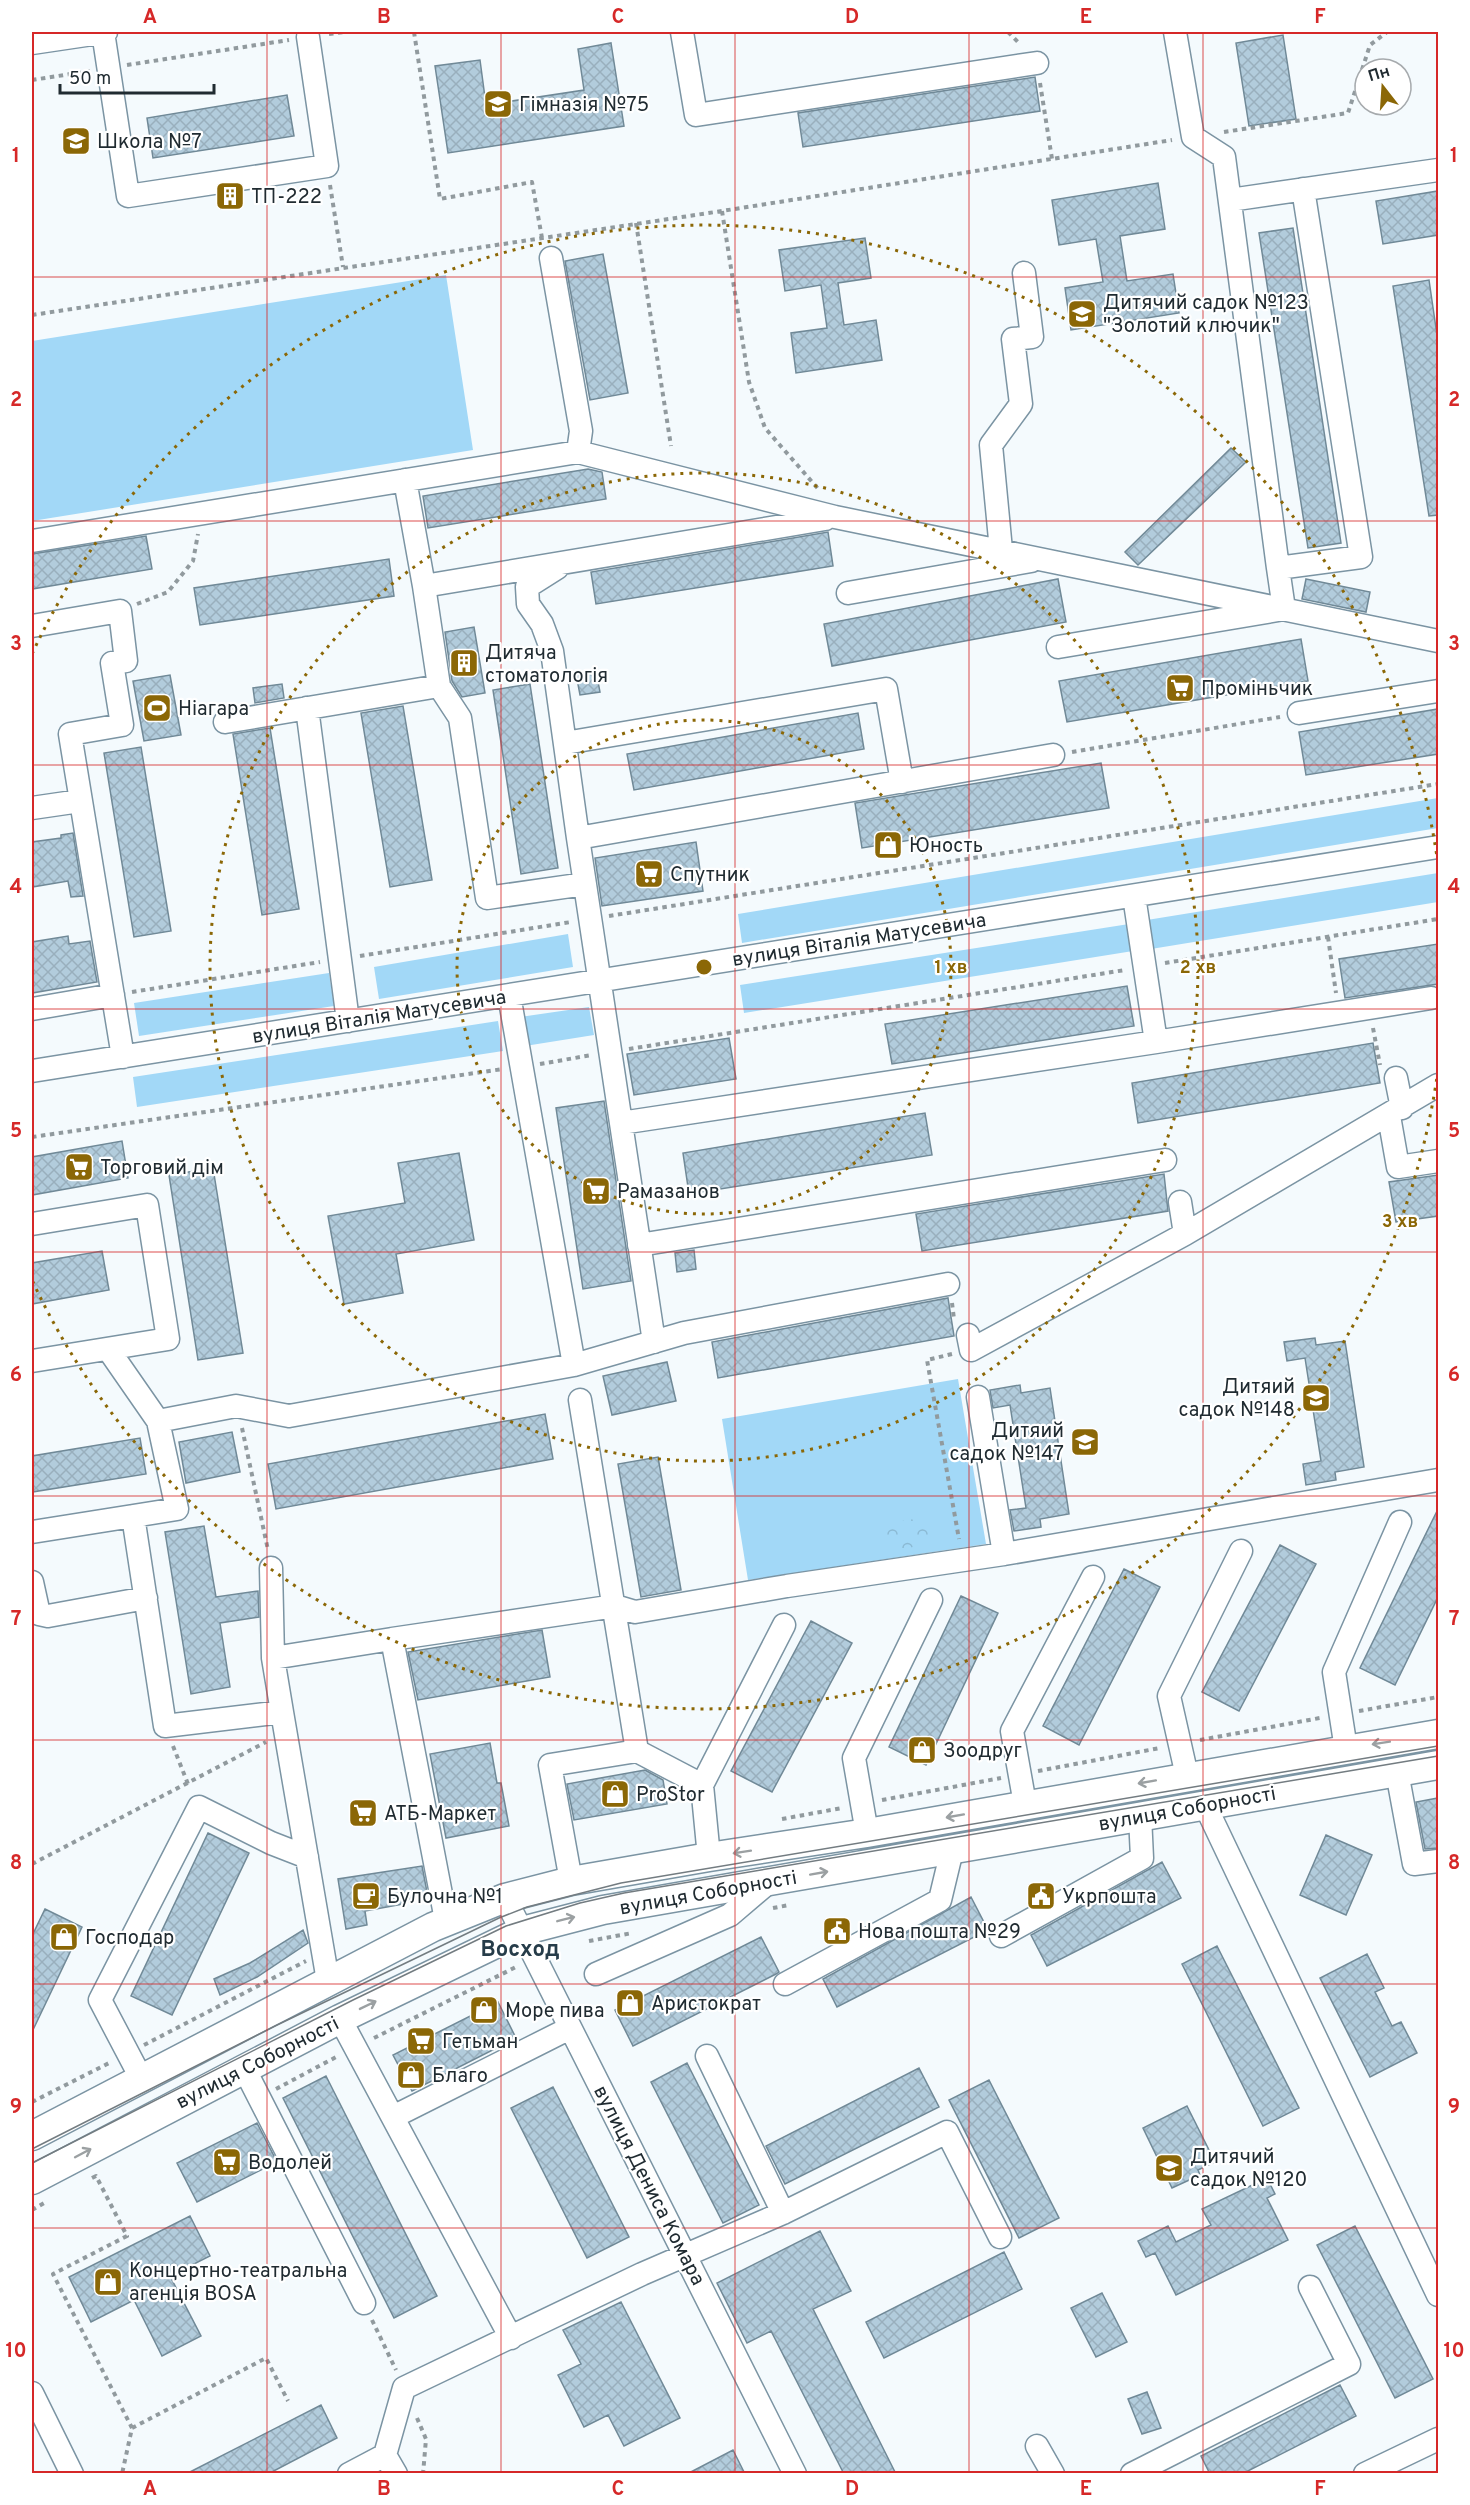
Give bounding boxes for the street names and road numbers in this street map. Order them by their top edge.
street label: вулиця Віталія Матусевича [730,908,988,974]
street label: вулиця Віталія Матусевича [250,985,508,1051]
street label: вулиця Соборності [1097,1782,1278,1838]
street label: вулиця Соборності [618,1866,799,1922]
street label: вулиця Соборності [172,2011,344,2116]
street label: вулиця Дениса Комара [586,2082,710,2290]

